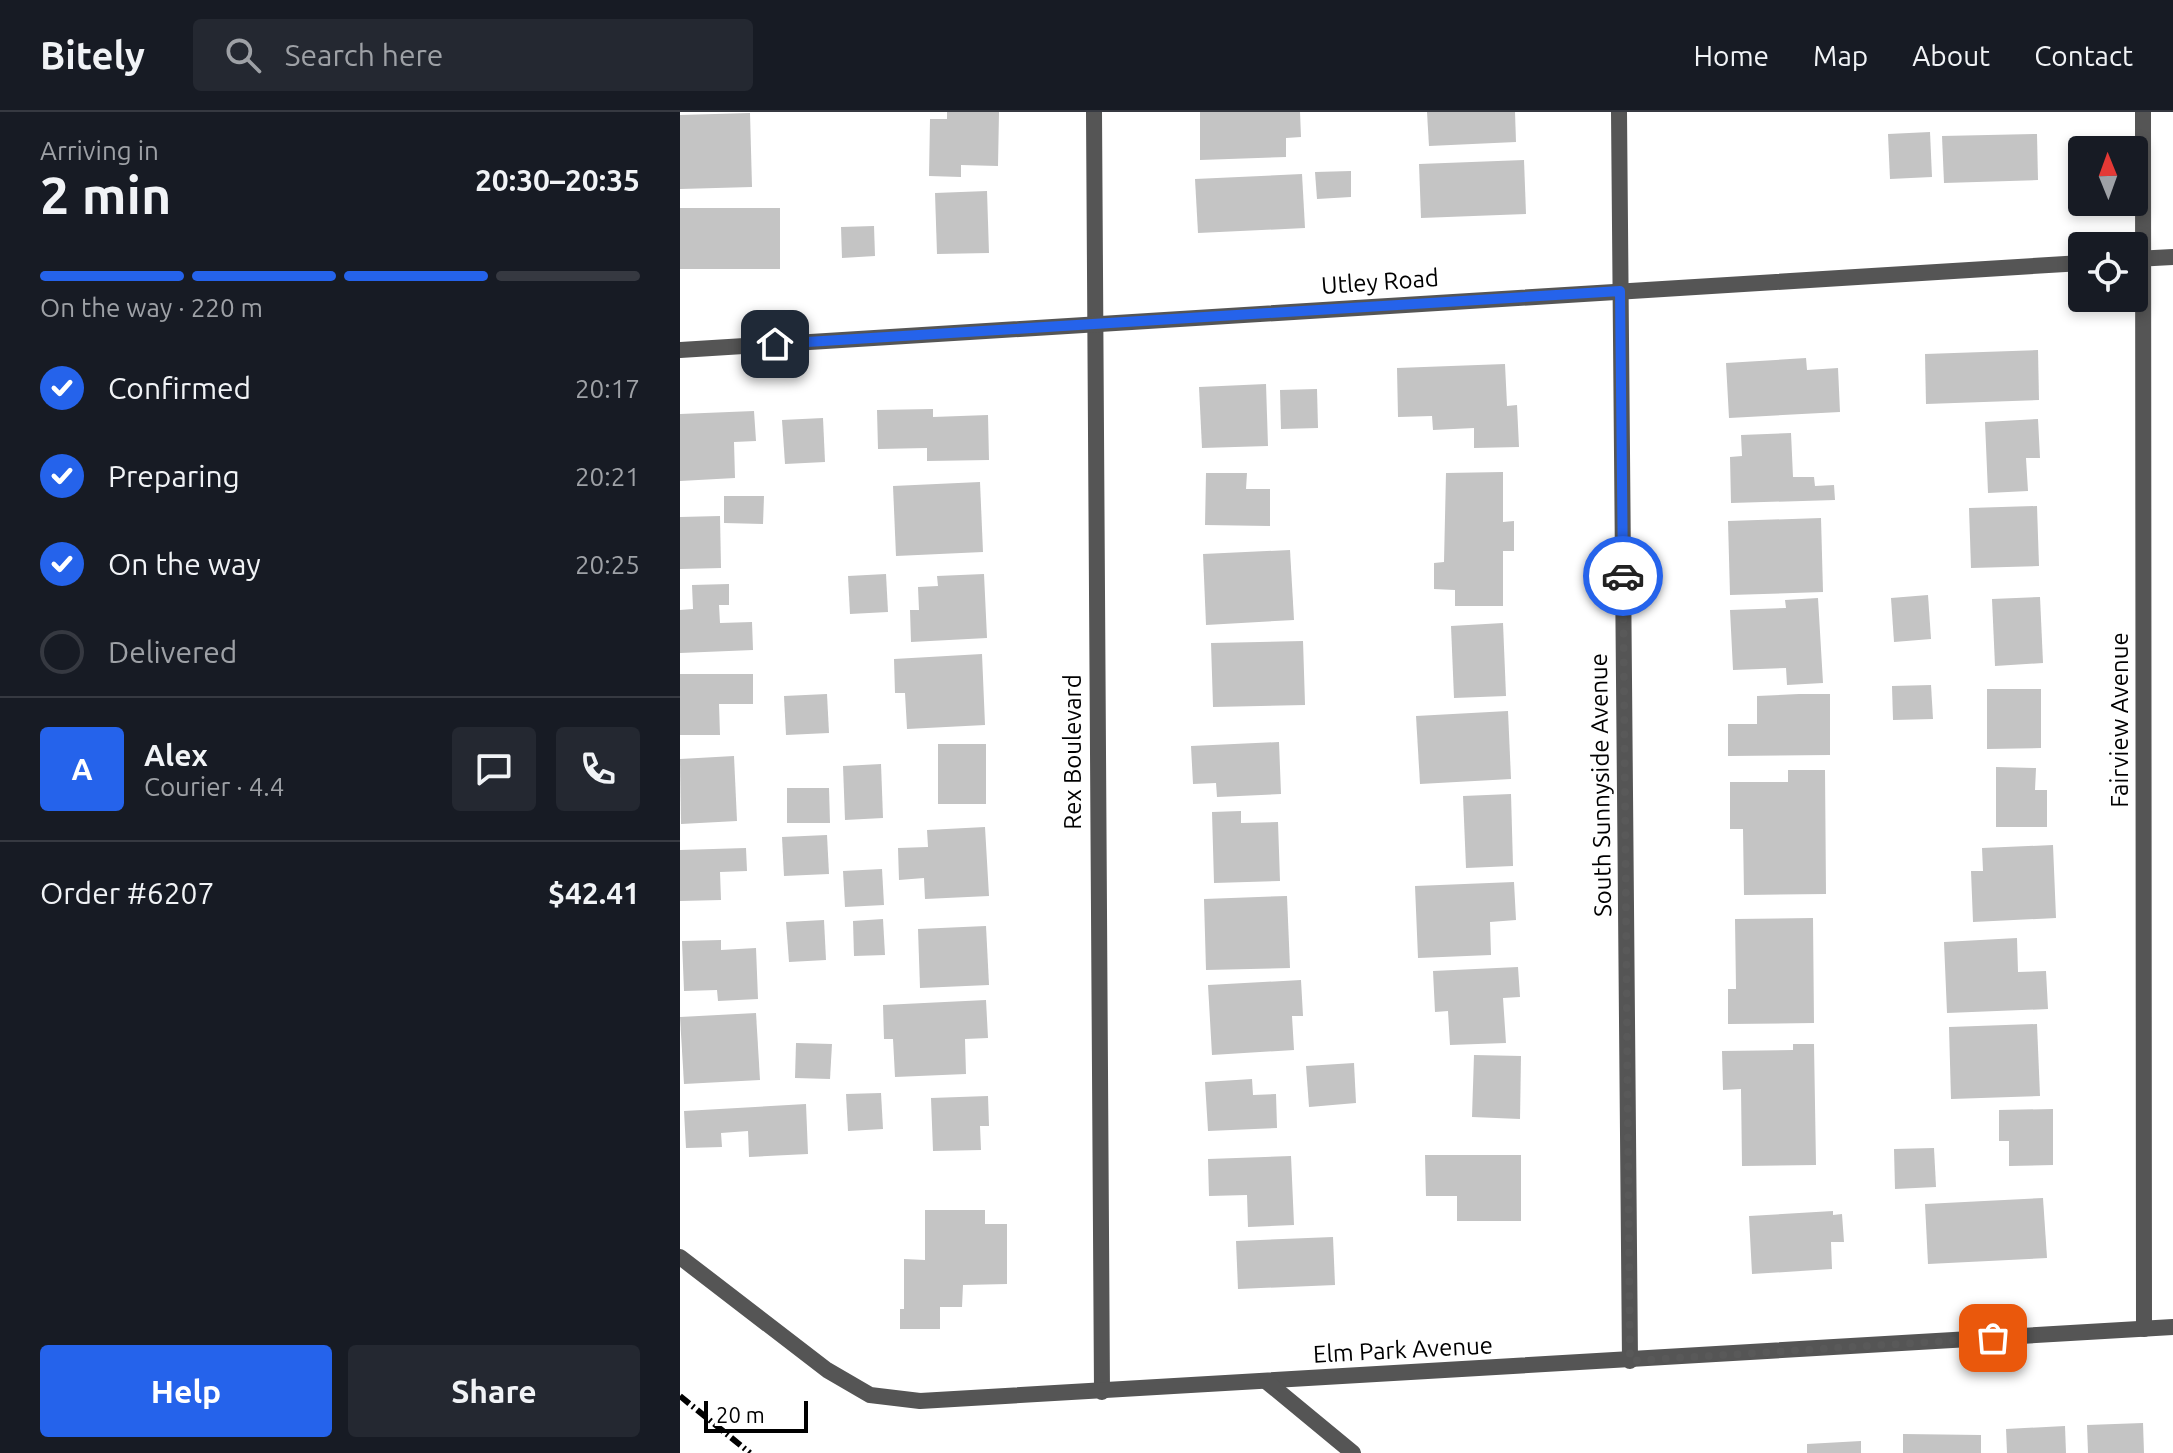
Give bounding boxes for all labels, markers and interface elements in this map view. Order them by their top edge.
search box [193,19,753,91]
icon: search [221,33,265,77]
text: Bitely [40,34,145,76]
text: Search here [285,38,443,72]
text: Home [1694,40,1769,71]
text: Map [1813,40,1868,71]
text: About [1912,40,1990,71]
text: Contact [2034,40,2133,71]
text: Arriving in [40,136,159,165]
north arrow [2068,136,2148,216]
map controls [2068,136,2148,312]
text: 20:30–20:35 [475,163,640,197]
text: 2 min [40,166,171,224]
button: locate [2068,232,2148,312]
street label: Utley Road [1320,264,1440,299]
text: On the way · 220 m [40,293,263,322]
pin [741,310,809,378]
icon: home [753,322,797,366]
icon: check [40,366,84,410]
text: Confirmed [108,371,251,405]
text: 20:17 [575,374,640,403]
icon: check [40,454,84,498]
text: Preparing [108,459,240,493]
text: 20:21 [575,462,640,491]
courier [1583,536,1663,616]
icon: check [40,542,84,586]
text: On the way [108,547,261,581]
text: 20:25 [575,550,640,579]
icon: car [1601,554,1645,598]
street label: Fairview Avenue [2106,632,2133,808]
text: Delivered [108,635,237,669]
street label: South Sunnyside Avenue [1585,653,1616,917]
street label: Rex Boulevard [1059,674,1086,830]
button: chat [452,727,536,811]
button: phone [556,727,640,811]
text: Alex [144,738,208,772]
text: A [71,752,93,786]
text: Courier · 4.4 [144,772,284,801]
text: Order #6207 [40,876,214,910]
text: $42.41 [548,876,640,910]
pin [1959,1304,2027,1372]
icon: bag [1971,1316,2015,1360]
street label: Elm Park Avenue [1312,1331,1494,1368]
button: Help [40,1345,332,1437]
button: Share [348,1345,640,1437]
scale bar [704,1397,808,1433]
text: 20 m [716,1402,765,1427]

